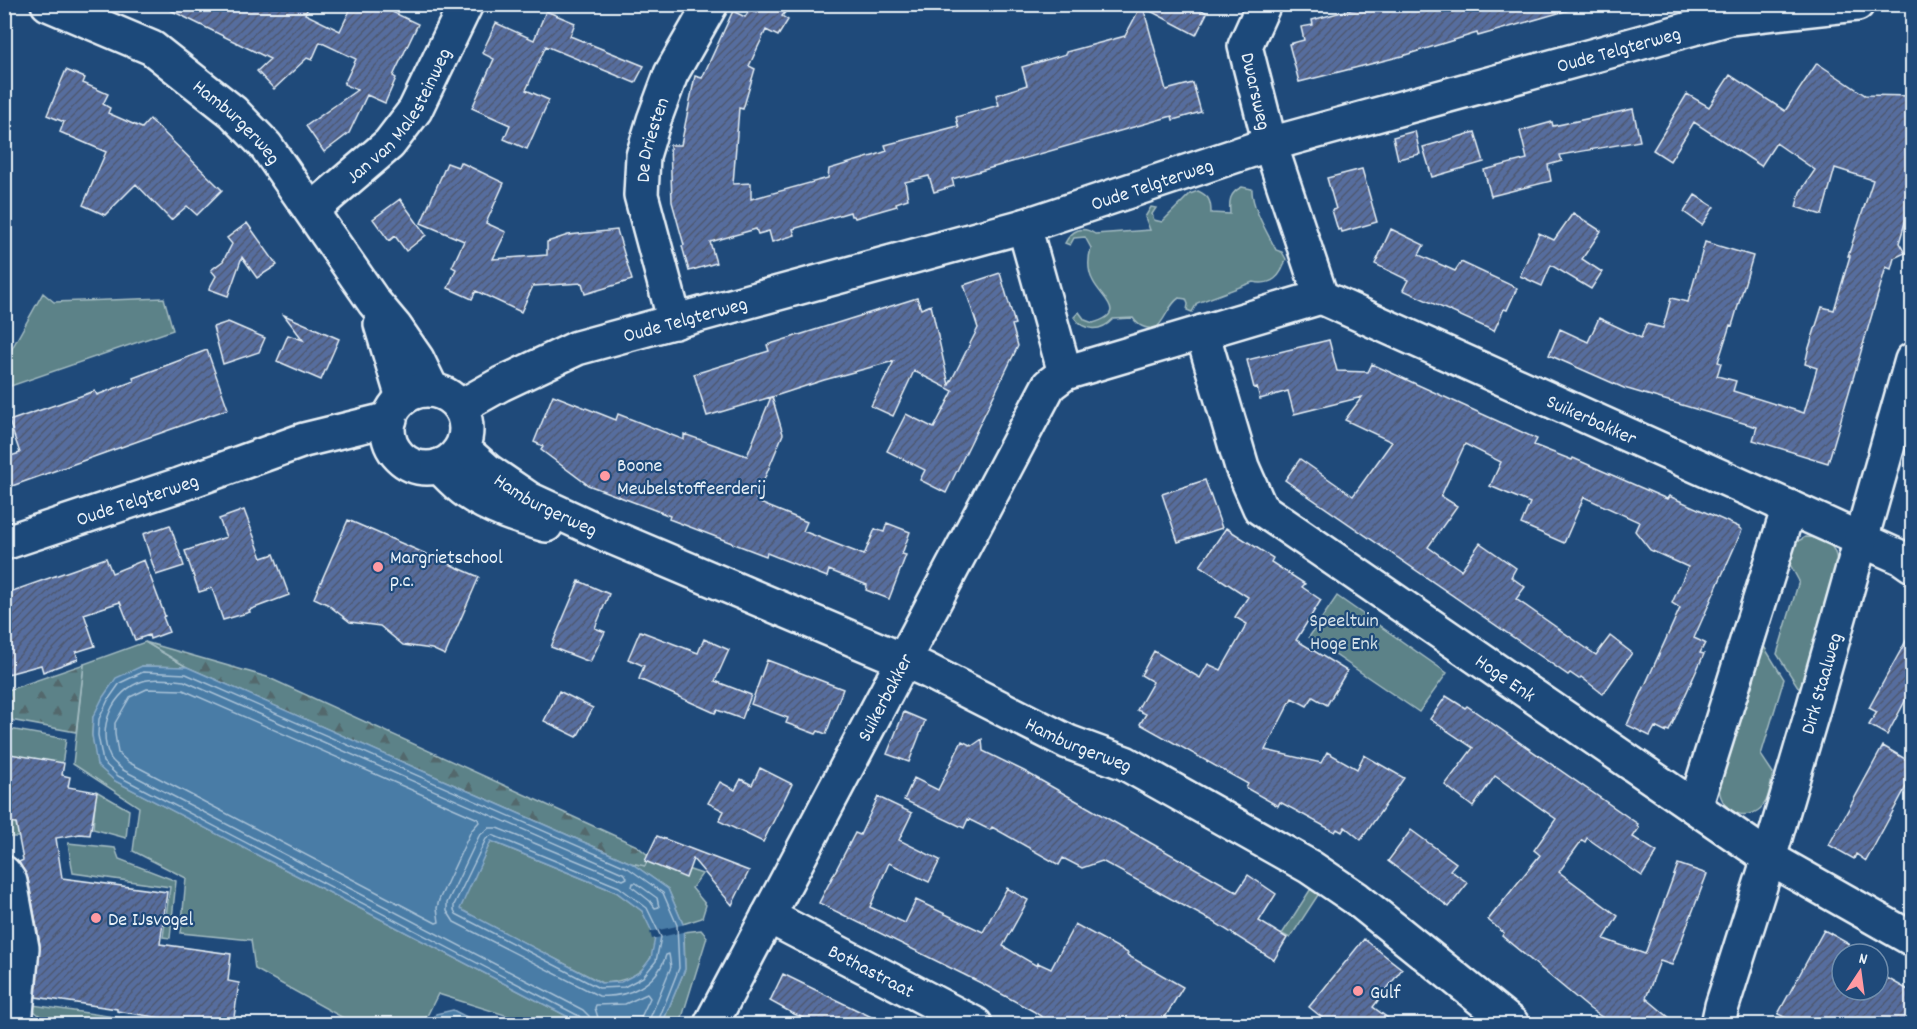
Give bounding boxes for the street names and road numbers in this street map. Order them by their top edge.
street label: Oude Telgterweg [1554,21,1684,82]
street label: Jan van Malesteinweg [341,44,460,192]
street label: Dwarsweg [1232,50,1277,133]
street label: Hamburgerweg [186,74,286,172]
street label: De Driesten [631,94,678,183]
street label: Oude Telgterweg [1088,153,1217,220]
street label: Oude Telgterweg [621,291,751,352]
street label: Suikerbakker [1541,389,1641,454]
street label: Oude Telgterweg [73,468,203,535]
street label: Hamburgerweg [487,468,601,546]
street label: Dirk Staalweg [1795,630,1851,738]
street label: Suikerbakker [852,649,922,747]
street label: Hoge Enk [1468,649,1540,710]
street label: Hamburgerweg [1020,712,1137,781]
street label: Bothastraat [822,939,918,1007]

